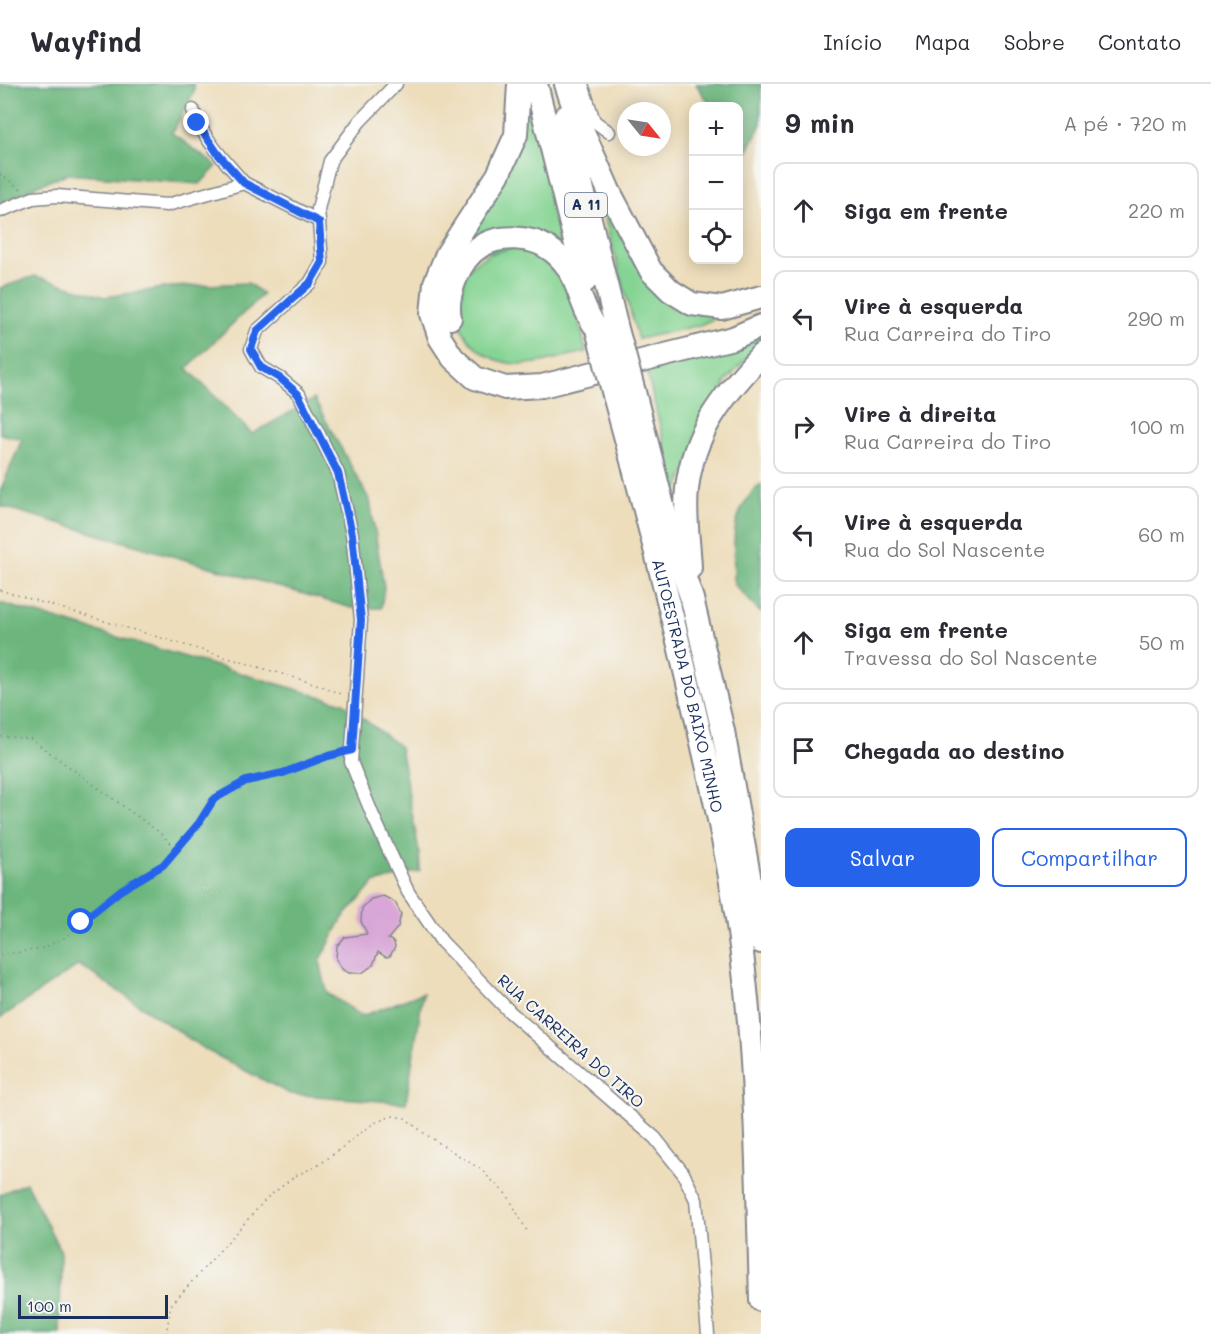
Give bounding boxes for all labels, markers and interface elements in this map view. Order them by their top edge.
text: Wayfind [30,23,141,59]
text: Início [823,28,882,55]
text: Mapa [915,28,971,55]
text: Sobre [1004,28,1065,55]
text: Contato [1098,28,1181,55]
north arrow [617,102,671,156]
map controls [689,102,743,264]
button: + [689,102,743,156]
text: 9 min [785,106,854,140]
route end [183,109,209,135]
text: A pé · 720 m [1064,110,1187,136]
button: − [689,156,743,210]
road number: A 11 [565,193,607,217]
icon: ahead [787,194,820,227]
text: Siga em frente [844,196,1008,225]
text: 220 m [1128,197,1185,223]
button: locate [689,210,743,264]
text: Vire à esquerda [844,291,1023,320]
icon: left [787,302,820,335]
text: 290 m [1127,305,1185,331]
text: Rua Carreira do Tiro [844,320,1051,346]
text: Vire à direita [844,399,997,428]
icon: right [787,410,820,443]
text: 100 m [1129,413,1185,439]
text: Rua Carreira do Tiro [844,428,1051,454]
text: Vire à esquerda [844,507,1023,536]
icon: left [787,518,820,551]
text: 60 m [1138,521,1185,547]
text: Rua do Sol Nascente [844,536,1045,562]
street label: AUTOESTRADA DO BAIXO MINHO [648,557,728,814]
text: Siga em frente [844,615,1008,644]
icon: ahead [787,626,820,659]
text: 50 m [1139,629,1185,655]
text: Travessa do Sol Nascente [844,644,1098,670]
icon: arrive [787,734,820,767]
text: Chegada ao destino [844,736,1064,765]
button: Salvar [785,828,980,887]
button: Compartilhar [992,828,1187,887]
route start [67,908,93,934]
street label: RUA CARREIRA DO TIRO [494,969,649,1112]
scale bar [18,1292,168,1320]
text: 100 m [27,1295,72,1316]

